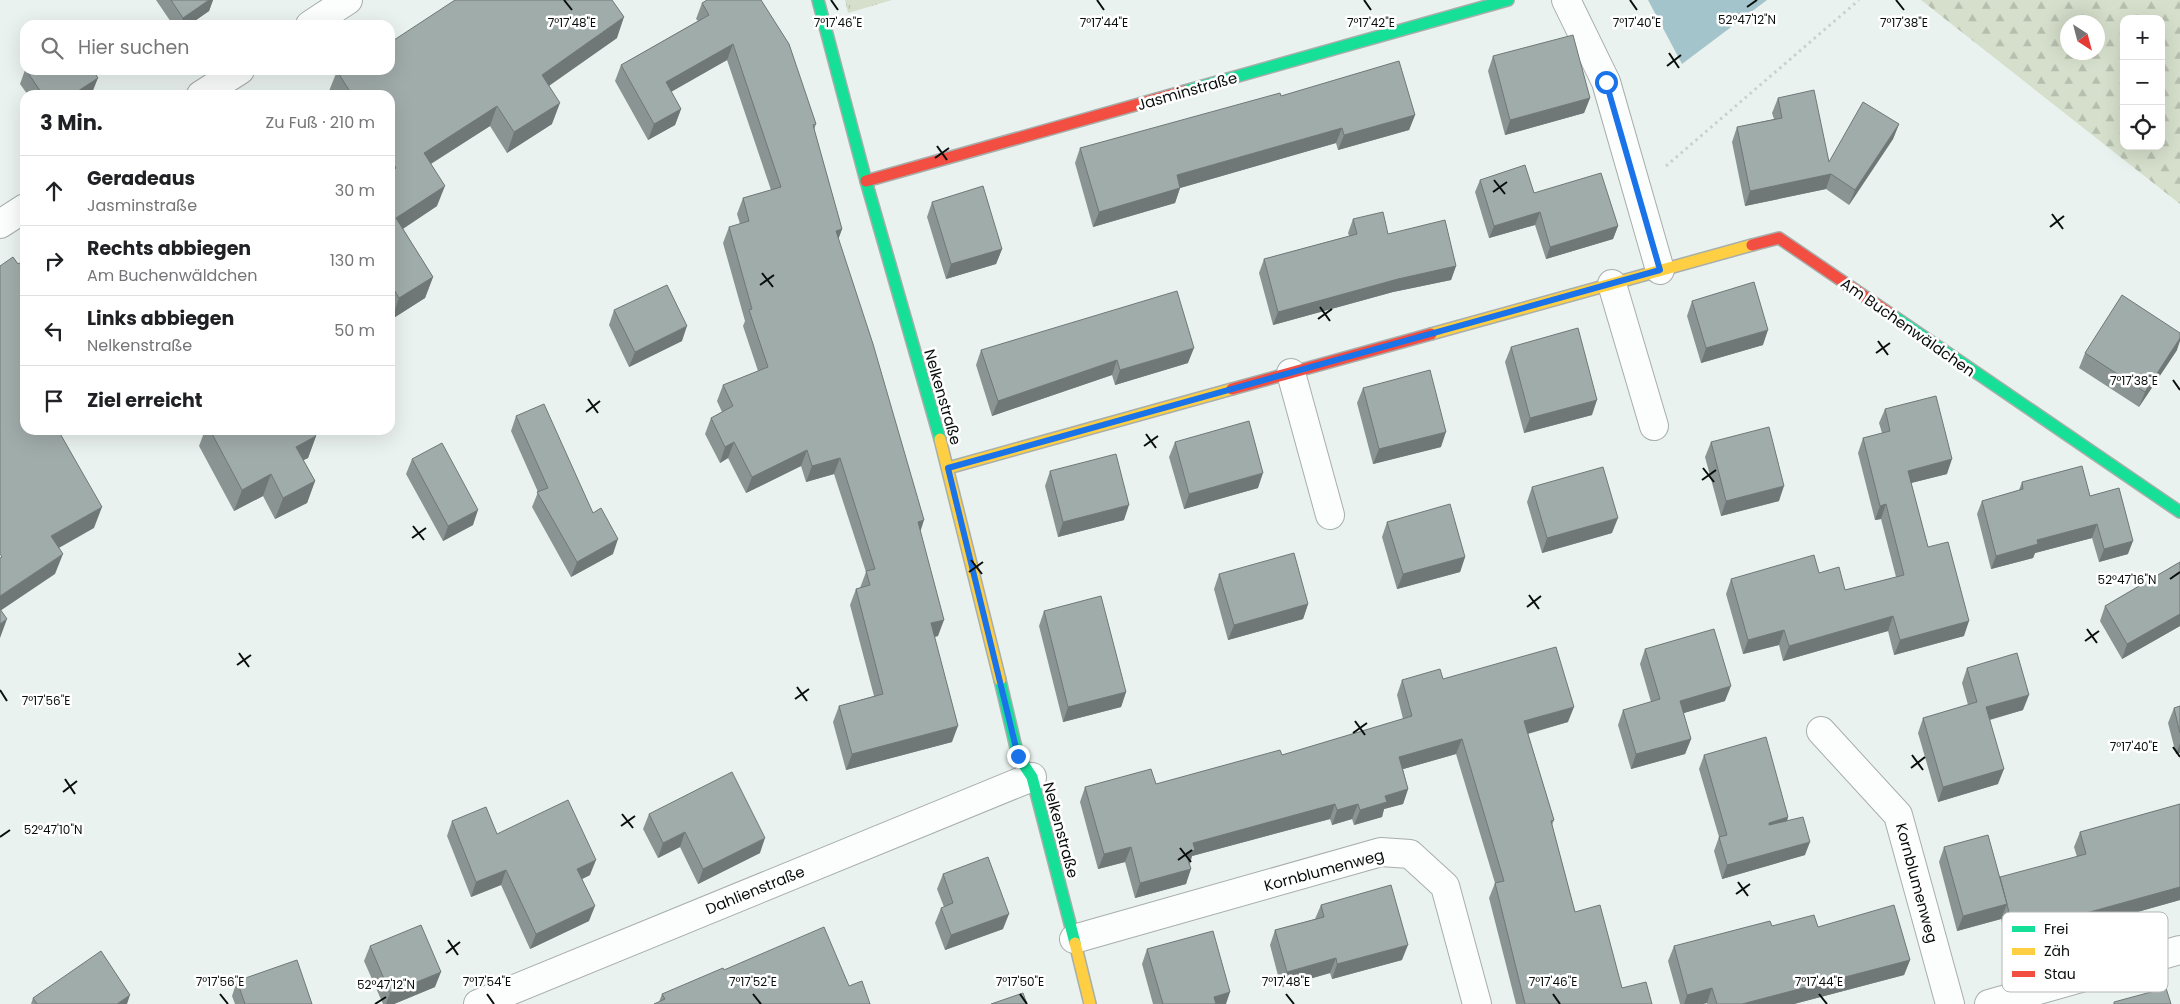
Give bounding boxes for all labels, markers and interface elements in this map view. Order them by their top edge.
text: 52°47'12"N [1718,11,1776,28]
text: 7°17'48"E [548,14,596,31]
text: 7°17'46"E [814,14,862,31]
text: 7°17'44"E [1080,14,1128,31]
text: 7°17'42"E [1347,14,1395,31]
text: 7°17'40"E [1613,14,1661,31]
text: 7°17'38"E [1880,14,1928,31]
north arrow [2060,15,2105,60]
map controls [2120,15,2165,150]
button: + [2120,15,2165,60]
search box [20,20,395,75]
icon: search [38,34,66,62]
text: Hier suchen [78,34,189,61]
button: − [2120,60,2165,105]
street label: Jasminstraße [1135,67,1239,115]
route start [1595,71,1618,94]
button: locate [2120,105,2165,150]
text: 3 Min. [40,108,103,137]
text: Zu Fuß · 210 m [266,111,375,134]
text: Geradeaus [87,165,195,192]
icon: ahead [40,177,68,205]
text: 30 m [335,179,375,202]
text: Jasminstraße [87,194,197,217]
text: Rechts abbiegen [87,235,251,262]
icon: right [40,247,68,275]
text: 130 m [330,249,375,272]
text: Am Buchenwäldchen [87,264,258,287]
street label: Am Buchenwäldchen [1837,273,1979,381]
text: Links abbiegen [87,305,234,332]
icon: left [40,317,68,345]
text: 50 m [334,319,375,342]
text: Nelkenstraße [87,334,192,357]
street label: Nelkenstraße [919,347,967,447]
text: 7°17'38"E [2110,372,2158,389]
icon: arrive [40,387,68,415]
text: Ziel erreicht [87,387,203,414]
text: 52°47'16"N [2098,571,2156,588]
text: 7°17'56"E [22,692,70,709]
text: 7°17'40"E [2110,738,2158,755]
route end [1007,745,1030,768]
street label: Nelkenstraße [1038,780,1084,880]
text: 52°47'10"N [24,821,82,838]
street label: Kornblumenweg [1891,821,1943,945]
street label: Kornblumenweg [1262,844,1386,896]
street label: Dahlienstraße [702,861,808,919]
legend [2002,912,2168,992]
text: Frei [2044,919,2068,939]
text: Zäh [2044,941,2070,961]
text: Stau [2044,964,2076,984]
text: 7°17'56"E [196,973,244,990]
text: 7°17'54"E [463,973,511,990]
text: 7°17'52"E [729,973,777,990]
text: 7°17'50"E [996,973,1044,990]
text: 7°17'48"E [1262,973,1310,990]
text: 7°17'46"E [1529,973,1577,990]
text: 7°17'44"E [1795,973,1843,990]
text: 52°47'12"N [357,976,415,993]

